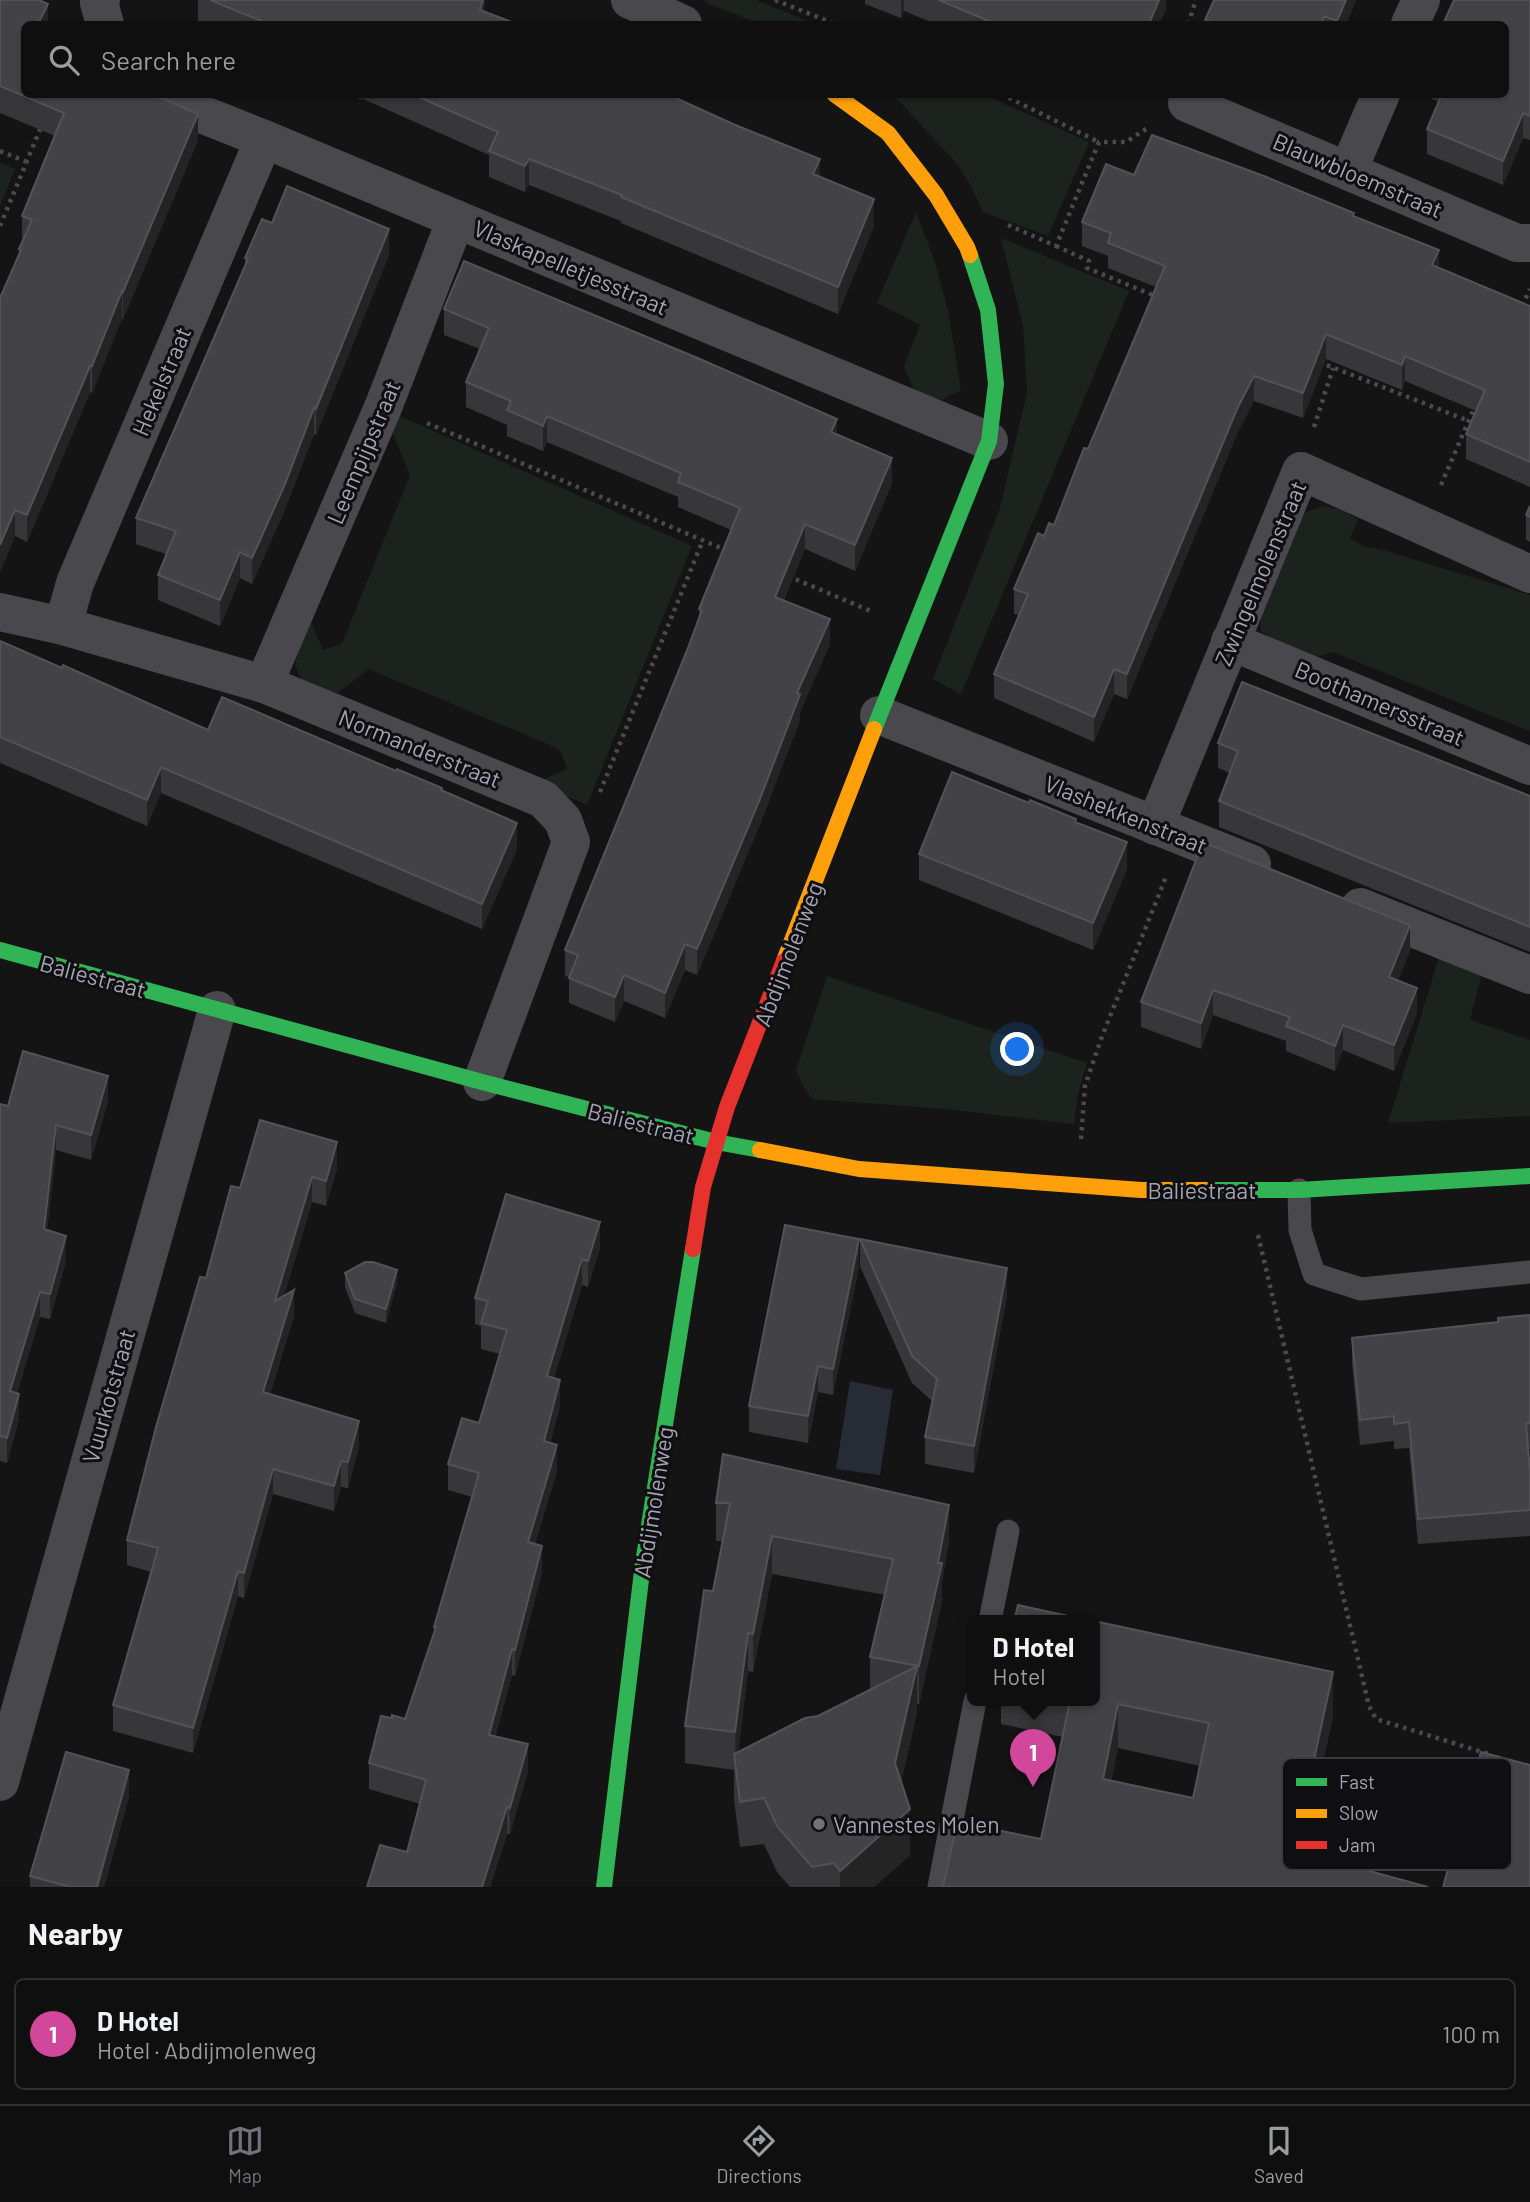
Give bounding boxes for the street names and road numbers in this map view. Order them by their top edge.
street label: Blauwbloemstraat [1269,127,1447,223]
street label: Vlaskapelletjesstraat [470,213,672,321]
street label: Hekelstraat [126,322,196,440]
street label: Leempijpstraat [320,376,406,528]
street label: Zwingelmolenstraat [1208,476,1312,670]
street label: Boothamersstraat [1291,655,1469,751]
street label: Normanderstraat [335,703,505,793]
street label: Vlashekkenstraat [1041,769,1211,859]
street label: Abdijmolenweg [748,878,828,1030]
street label: Baliestraat [37,948,149,1004]
street label: Baliestraat [585,1096,697,1150]
street label: Baliestraat [1148,1176,1256,1204]
street label: Vuurkotstraat [76,1326,140,1466]
street label: Abdijmolenweg [627,1425,679,1579]

